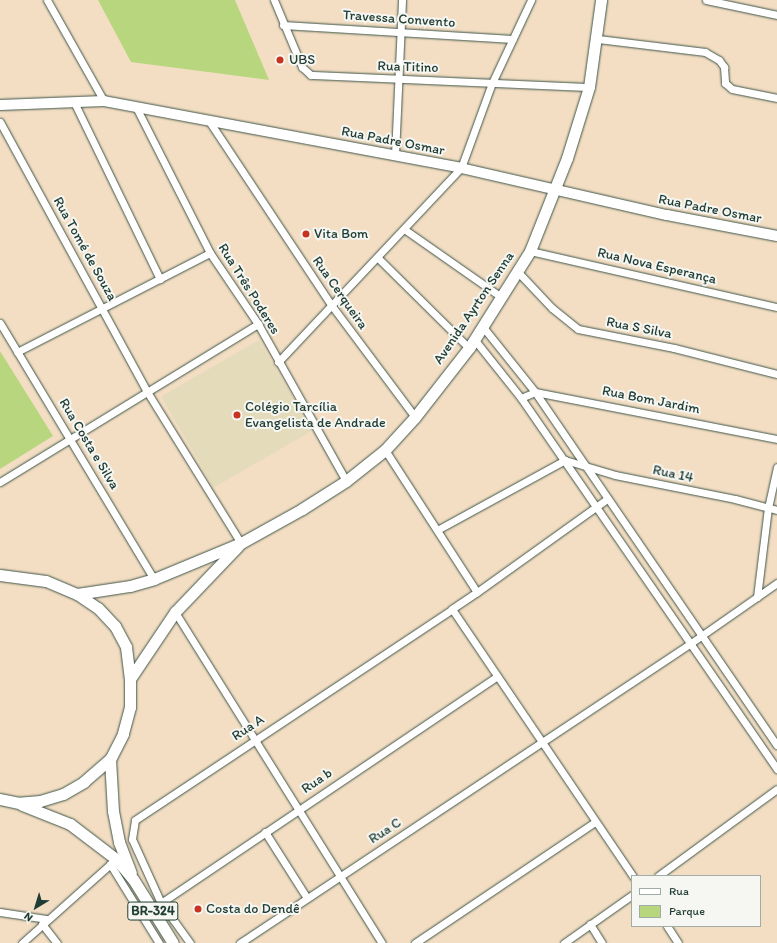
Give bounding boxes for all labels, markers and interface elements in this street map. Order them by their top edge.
street label: Travessa Convento [342,7,456,31]
place label: UBS [289,52,315,68]
marker: UBS [274,54,286,66]
street label: Rua Titino [377,58,439,76]
street label: Rua Padre Osmar [340,123,446,159]
street label: Rua Padre Osmar [657,191,763,227]
street label: Rua Tomé de Souza [50,194,120,304]
place label: Vita Bom [314,226,369,242]
marker: Vita Bom [301,229,311,239]
street label: Rua Três Poderes [215,241,283,337]
street label: Rua Nova Esperança [596,244,718,288]
street label: Avenida Ayrton Senna [430,249,518,367]
street label: Rua Cerqueira [309,253,371,333]
street label: Rua S Silva [605,313,673,343]
street label: Rua Bom Jardim [601,382,701,418]
street label: Rua Costa e Silva [55,396,123,492]
place label: Colégio Tarcília Evangelista de Andrade [245,399,386,432]
marker: Colégio Tarcília Evangelista de Andrade [232,410,242,420]
street label: Rua 14 [651,462,695,486]
street label: Rua A [229,711,267,745]
street label: Rua b [298,765,336,797]
street label: Rua C [366,814,404,848]
legend [631,875,761,927]
text: Rua [669,884,689,898]
north arrow [16,887,56,927]
road number: BR-324 [127,900,179,922]
place label: Costa do Dendê [206,901,300,917]
marker: Costa do Dendê [193,904,203,914]
text: Parque [669,904,705,918]
text: N [21,909,35,924]

